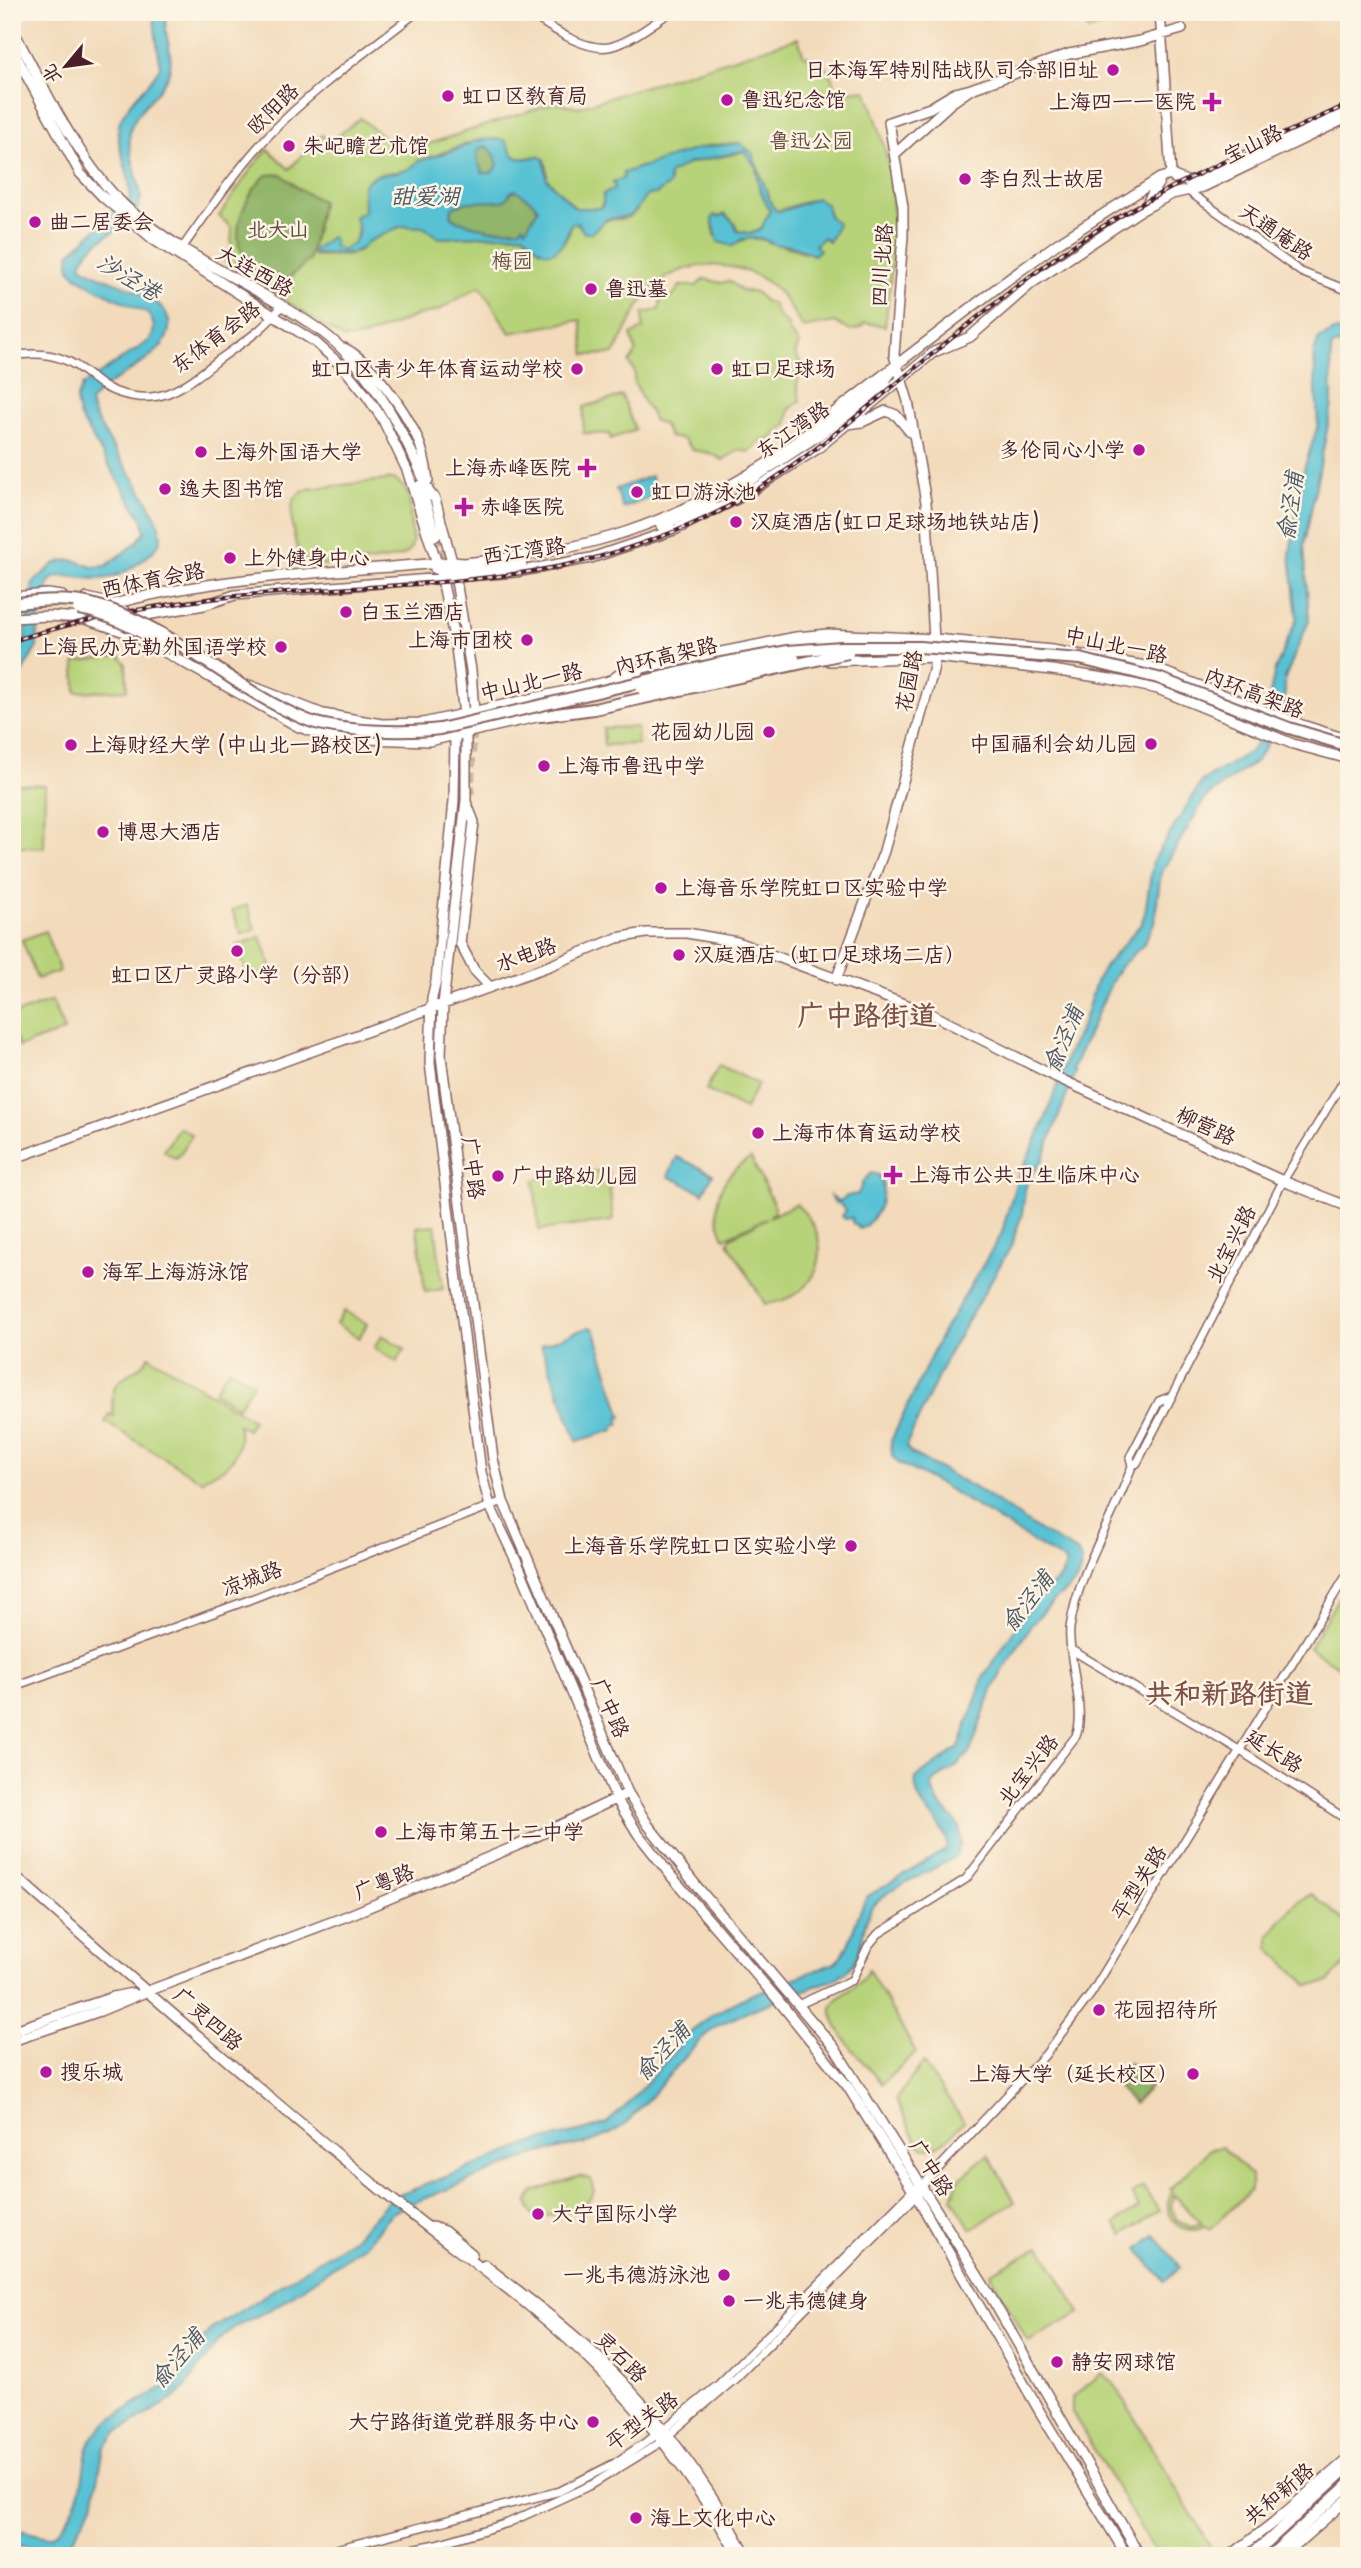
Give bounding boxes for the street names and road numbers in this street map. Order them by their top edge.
street label: 欧阳路 [238,74,305,141]
street label: 宝山路 [1217,114,1287,170]
street label: 天通庵路 [1233,194,1321,267]
street label: 四川北路 [861,222,899,308]
street label: 大连西路 [211,235,300,304]
street label: 东体育会路 [163,291,266,380]
street label: 东江湾路 [748,391,835,466]
street label: 西江湾路 [480,527,568,571]
street label: 西体育会路 [98,552,207,604]
street label: 中山北一路 [1062,616,1171,670]
street label: 内环高架路 [611,627,720,681]
street label: 花园路 [885,647,929,715]
street label: 中山北一路 [476,653,585,707]
street label: 内环高架路 [1200,657,1309,725]
street label: 水电路 [490,927,560,979]
street label: 柳营路 [1172,1096,1242,1152]
street label: 广中路 [455,1135,495,1201]
street label: 北宝兴路 [1196,1198,1263,1288]
street label: 凉城路 [216,1551,286,1603]
street label: 广中路 [584,1672,639,1742]
street label: 延长路 [1240,1719,1310,1780]
street label: 北宝兴路 [988,1726,1065,1812]
street label: 平型关路 [1101,1838,1173,1926]
street label: 广粤路 [348,1854,418,1907]
street label: 广灵四路 [167,1978,252,2057]
street label: 广中路 [902,2132,963,2202]
street label: 灵石路 [589,2322,656,2389]
street label: 平型关路 [597,2382,684,2457]
street label: 共和新路 [1235,2453,1320,2532]

